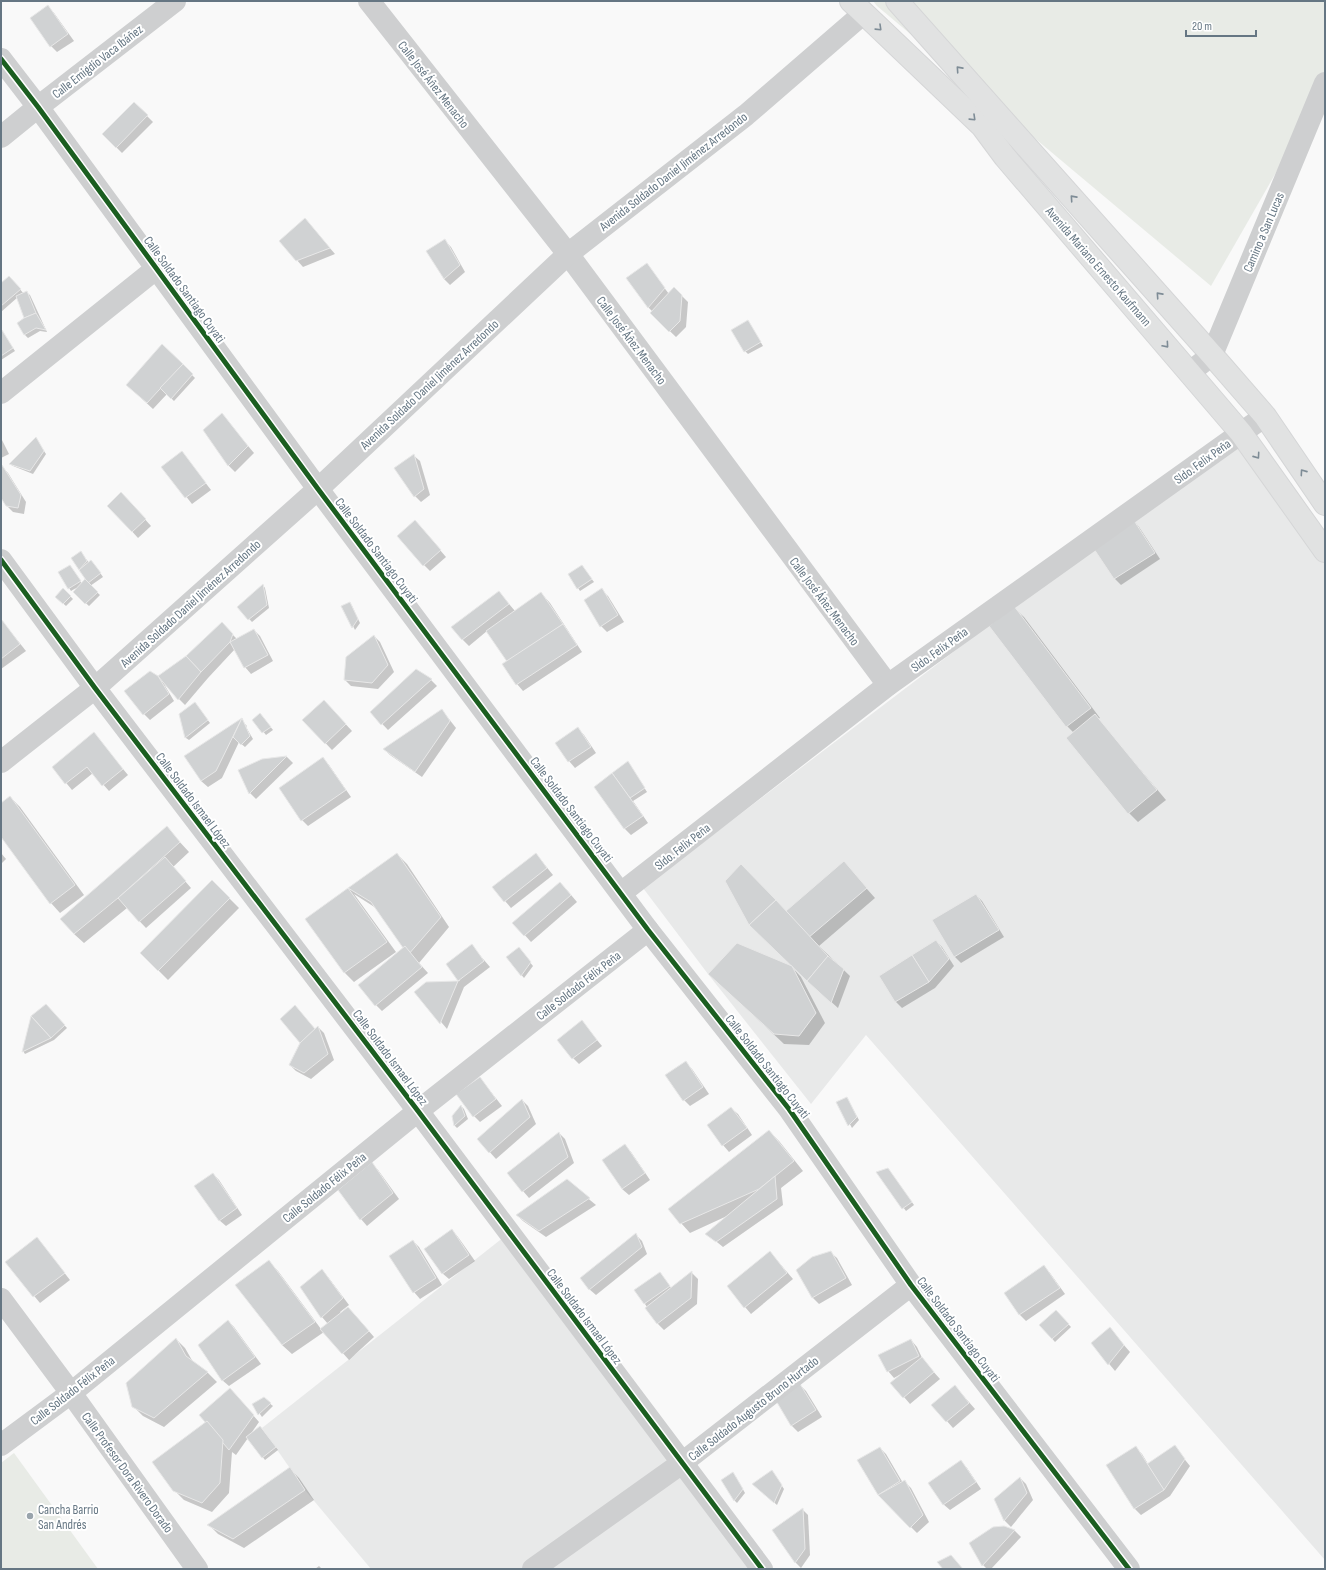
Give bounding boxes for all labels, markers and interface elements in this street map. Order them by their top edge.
scale bar [1186,12,1256,38]
text: 20 m [1192,19,1212,34]
street label: Calle Emigdio Vaca Ibáñez [49,21,146,102]
one-way arrow [874,23,882,31]
street label: Calle José Áñez Menacho [394,38,472,131]
one-way arrow [956,66,963,74]
street label: Avenida Soldado Daniel Jiménez Arredondo [596,109,751,235]
one-way arrow [968,113,976,121]
street label: Camino a San Lucas [1240,190,1288,275]
one-way arrow [1070,195,1078,203]
street label: Avenida Mariano Ernesto Kaufmann [1041,203,1155,330]
street label: Calle Soldado Santiago Cuyati [140,233,228,346]
one-way arrow [1157,292,1164,300]
street label: Calle José Áñez Menacho [593,293,670,388]
street label: Avenida Soldado Daniel Jiménez Arredondo [356,316,502,454]
one-way arrow [1161,340,1168,347]
street label: Sldo. Felix Peña [1171,436,1234,488]
one-way arrow [1253,451,1260,458]
one-way arrow [1301,469,1308,476]
street label: Calle Soldado Santiago Cuyati [331,495,421,607]
street label: Avenida Soldado Daniel Jiménez Arredondo [116,536,264,672]
street label: Calle José Áñez Menacho [786,554,863,649]
street label: Sldo. Felix Peña [908,624,971,676]
street label: Calle Soldado Ismael López [152,750,235,852]
street label: Calle Soldado Santiago Cuyati [526,754,616,866]
street label: Sldo. Felix Peña [651,820,714,874]
street label: Calle Soldado Félix Peña [533,948,624,1024]
street label: Calle Soldado Ismael López [349,1007,432,1109]
street label: Calle Soldado Santiago Cuyati [722,1011,813,1122]
street label: Calle Soldado Félix Peña [279,1149,370,1226]
street label: Calle Soldado Ismael López [543,1266,626,1368]
street label: Calle Soldado Santiago Cuyati [913,1274,1003,1386]
street label: Calle Soldado Félix Peña [27,1353,118,1429]
street label: Calle Soldado Augusto Bruno Hurtado [685,1353,822,1465]
street label: Calle Profesor Dora Rivero Dorado [78,1409,176,1536]
place label: Cancha Barrio San Andrés [38,1502,99,1533]
marker: Cancha Barrio San Andrés [25,1511,35,1521]

